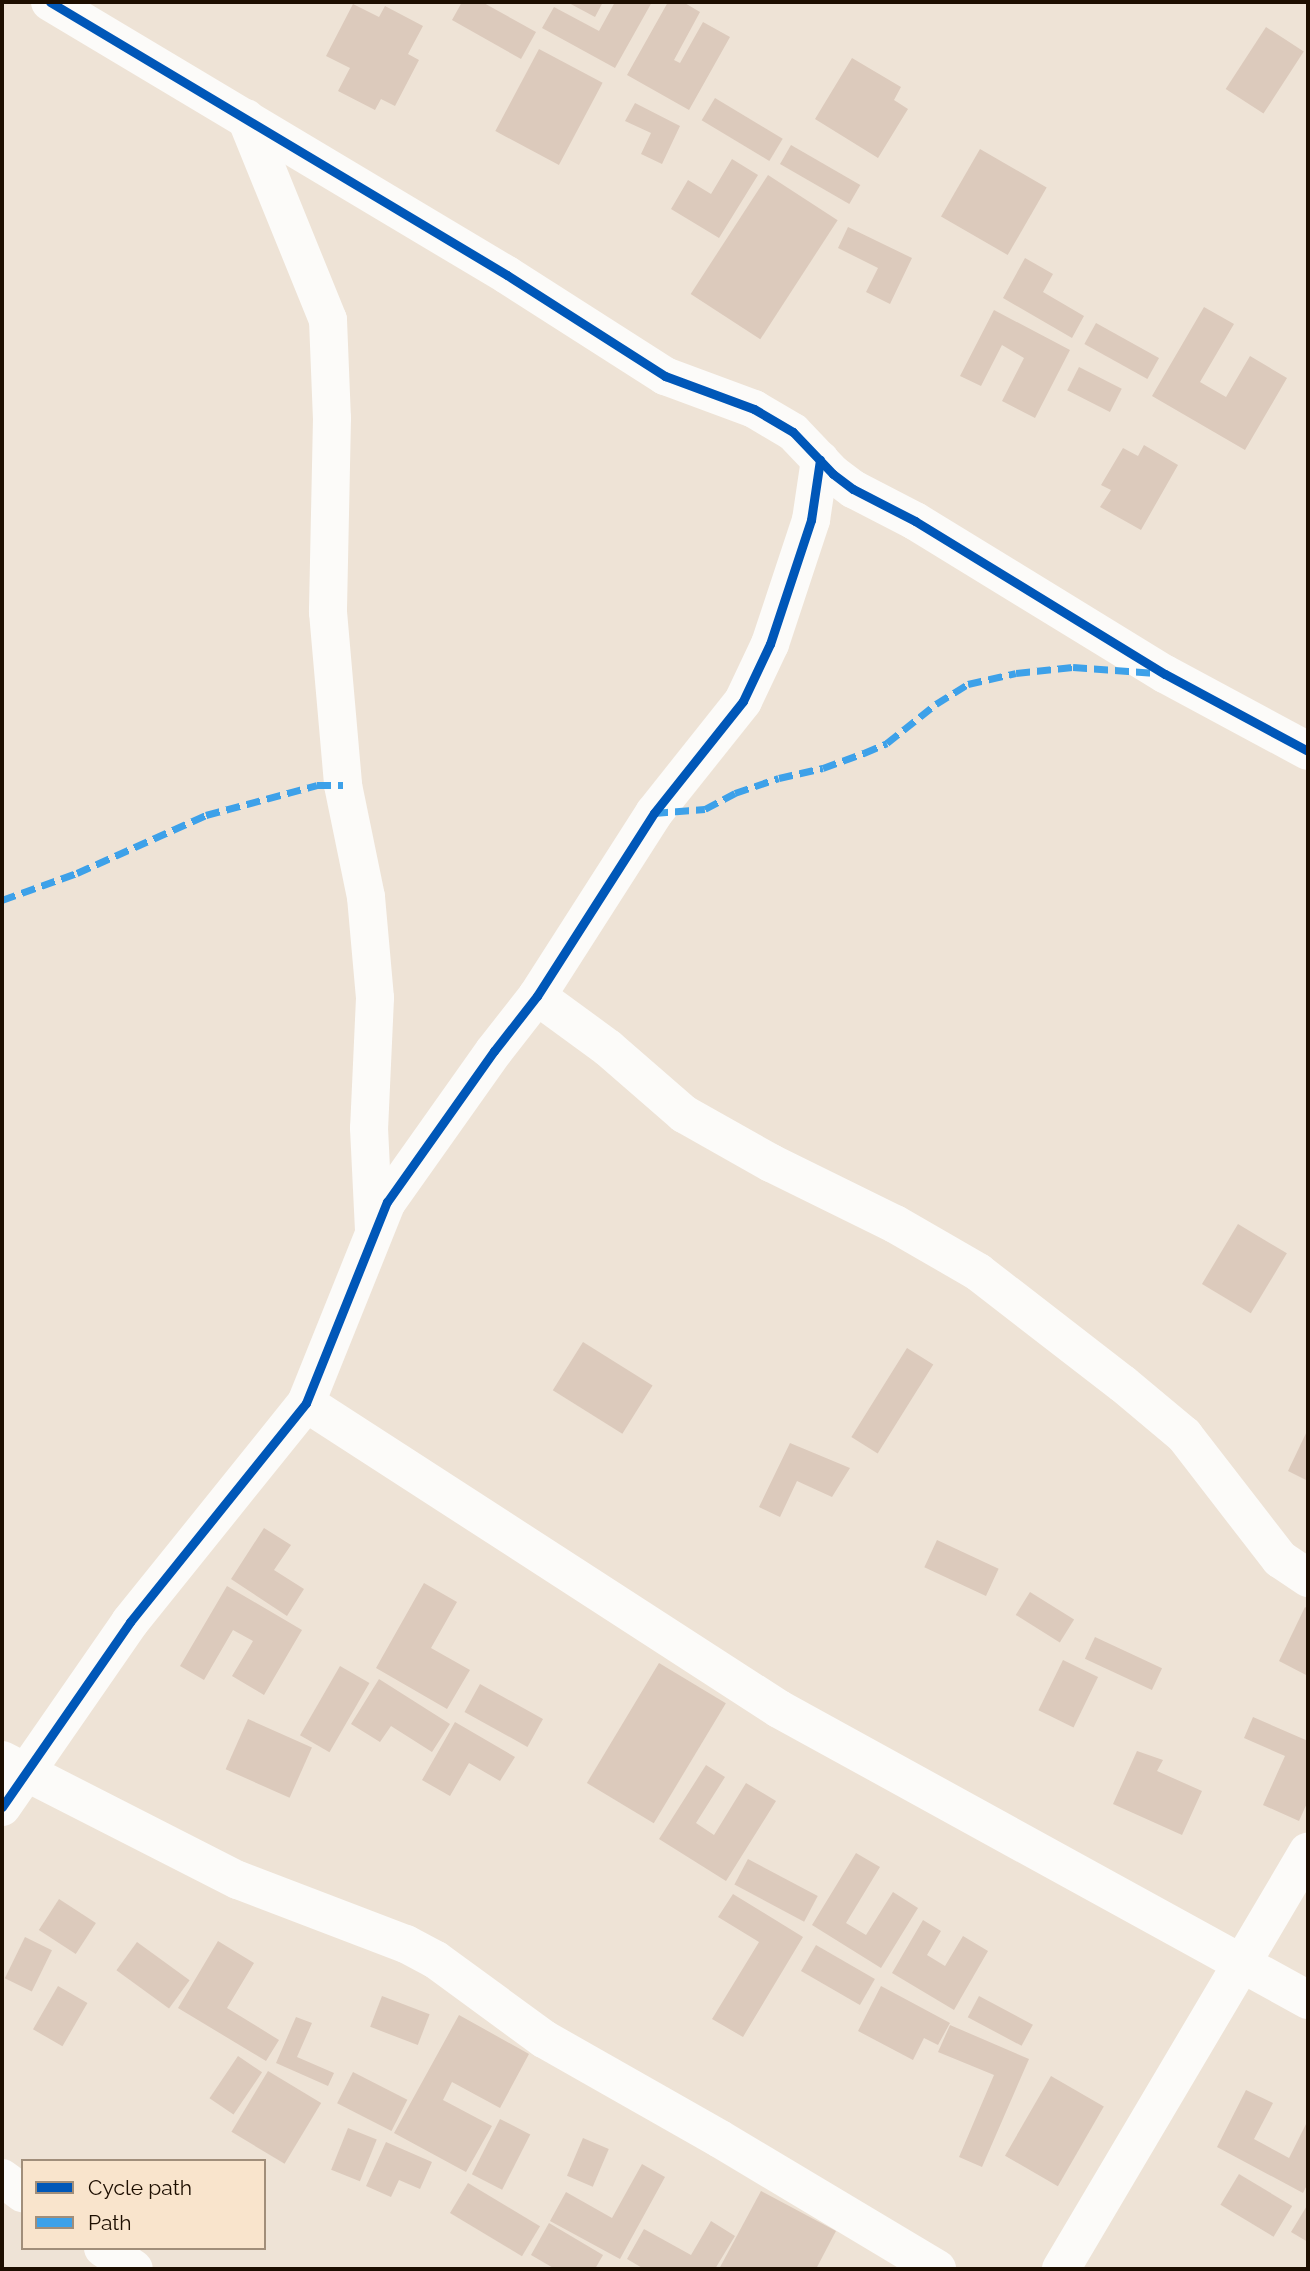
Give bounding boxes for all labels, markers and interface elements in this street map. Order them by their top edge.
legend [21,2159,266,2250]
text: Cycle path [88,2175,192,2200]
text: Path [88,2210,132,2235]

